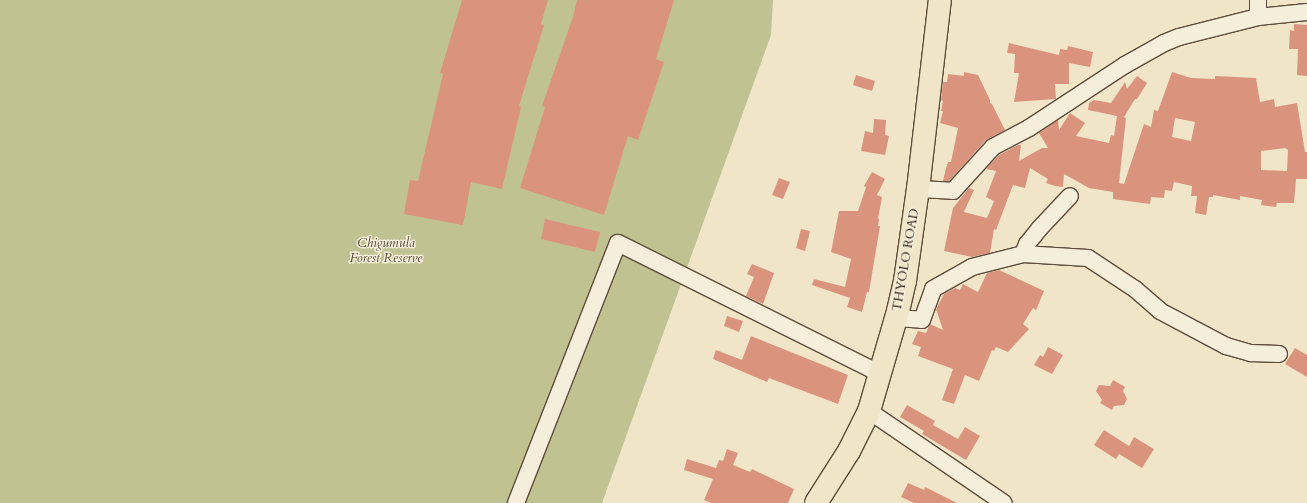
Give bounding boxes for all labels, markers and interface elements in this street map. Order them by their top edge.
street label: THYOLO ROAD [889,207,923,313]
park label: Chigumula Forest Reserve [350,236,422,267]

